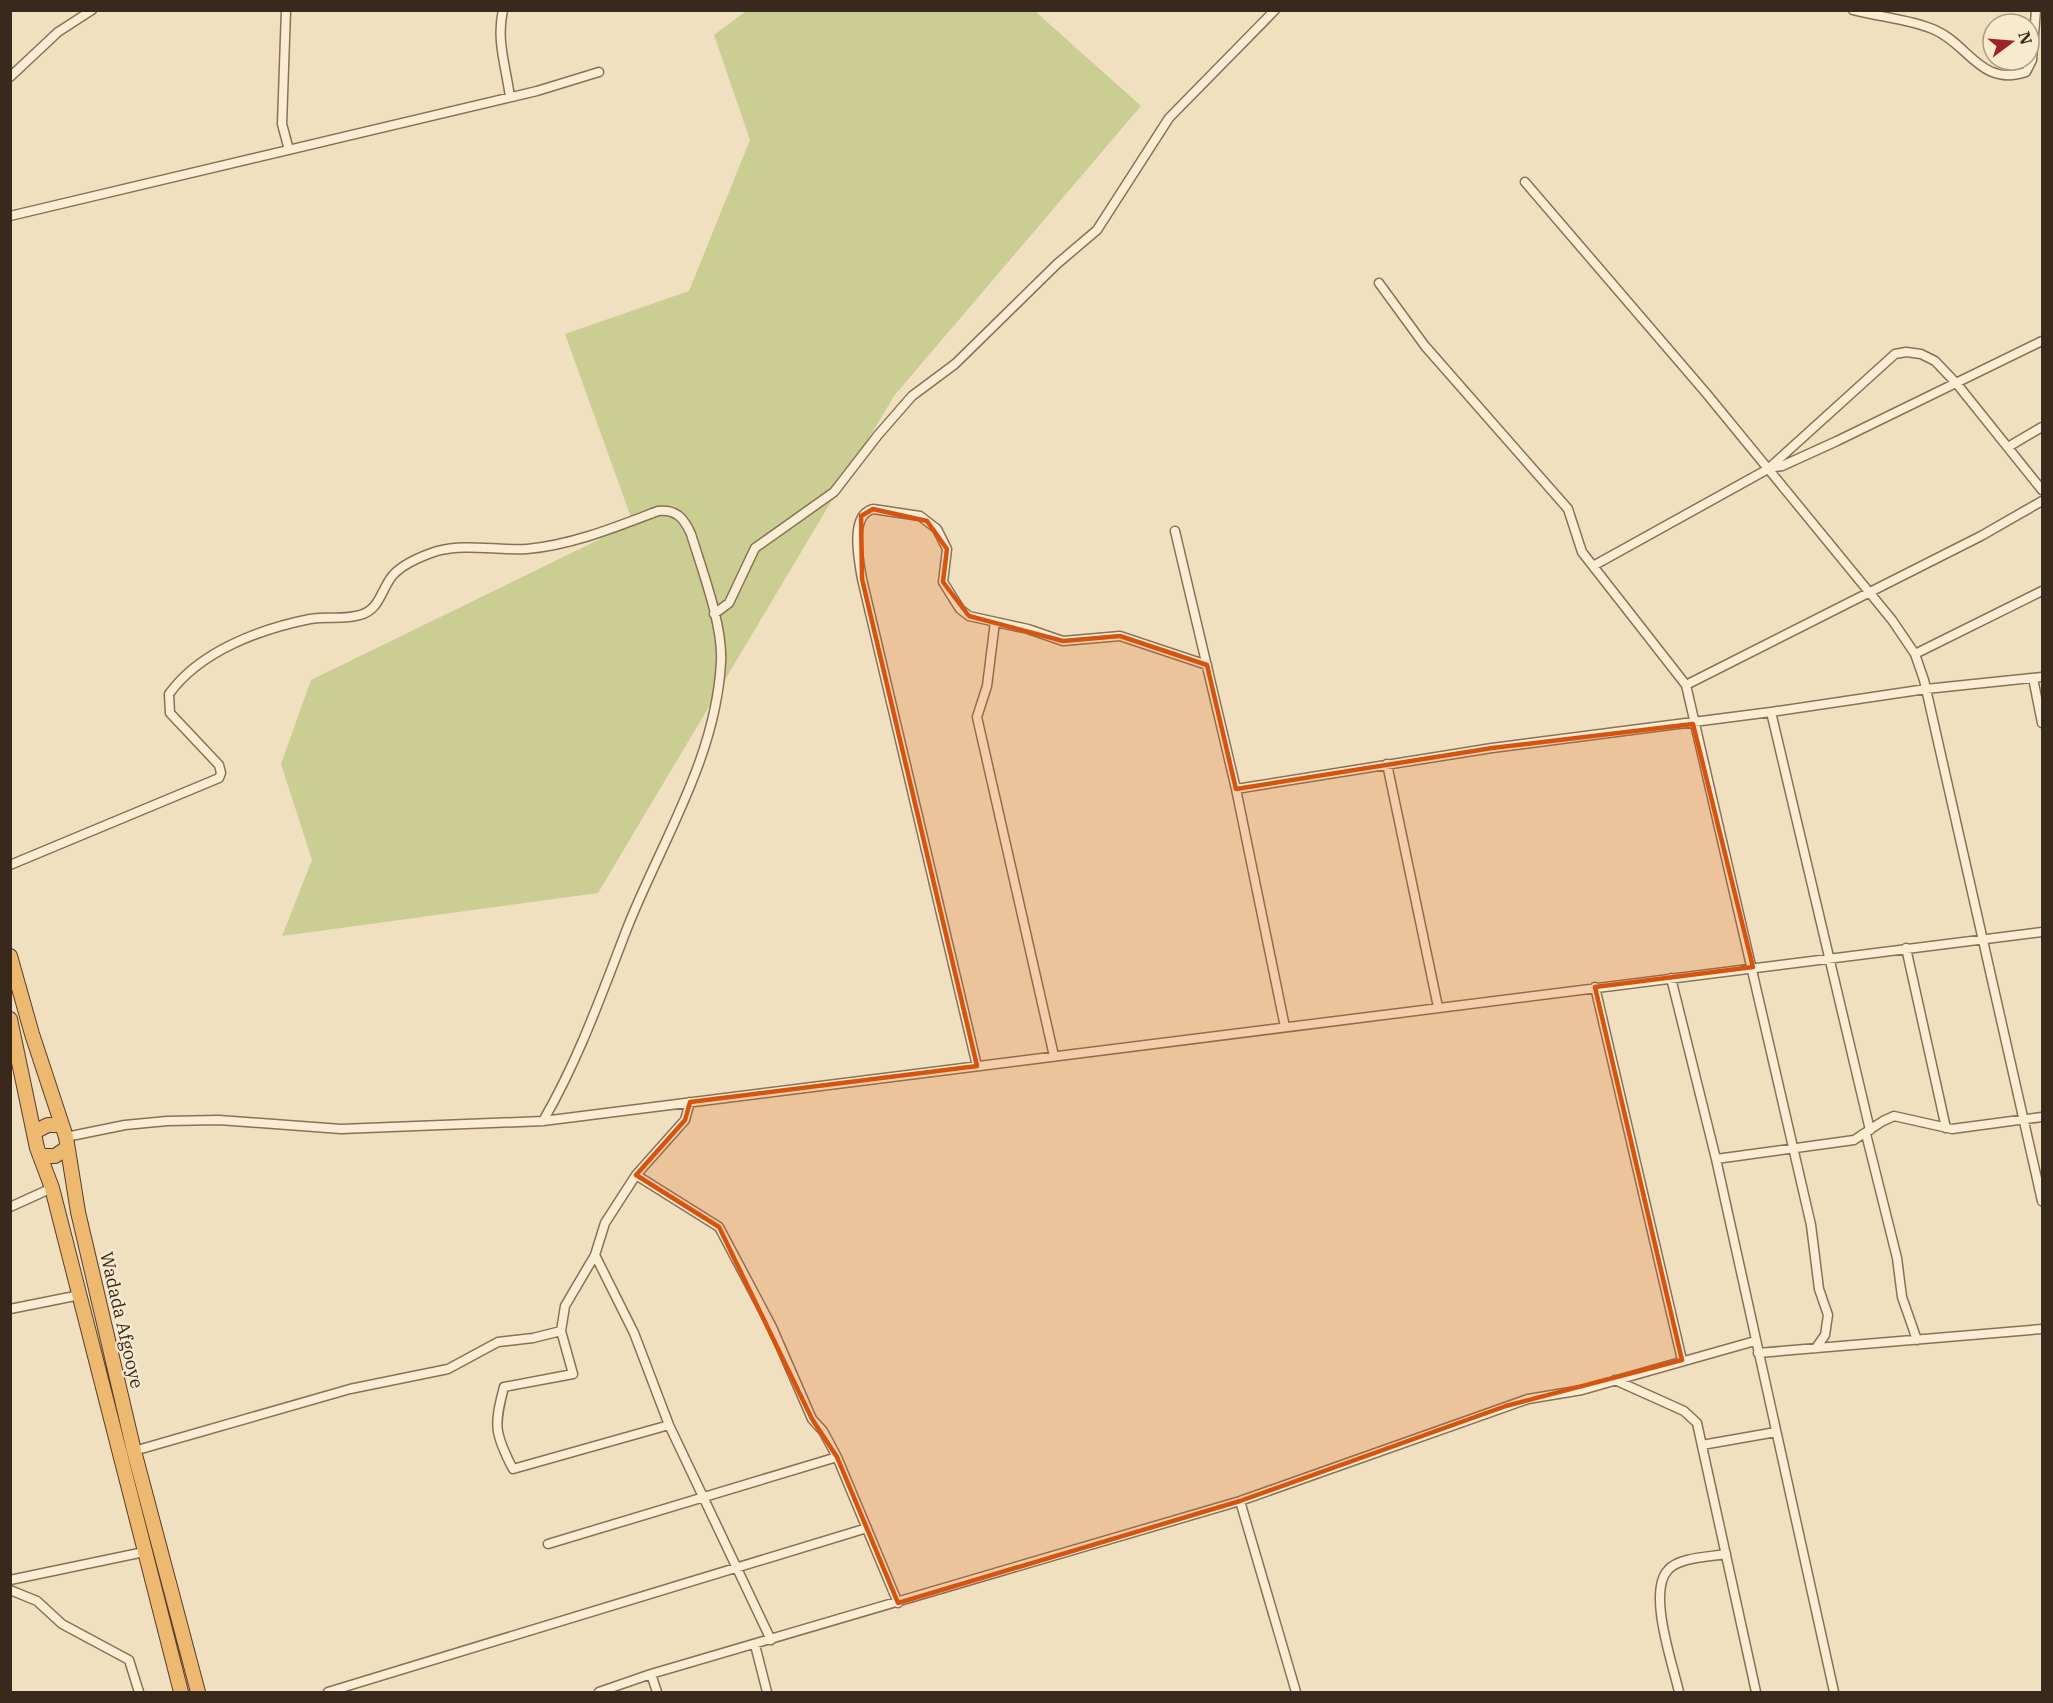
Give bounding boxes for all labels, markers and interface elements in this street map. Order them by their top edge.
north arrow [1981,12,2041,72]
text: N [2014,29,2037,47]
street label: Wadada Afgooye [95,1249,149,1391]

